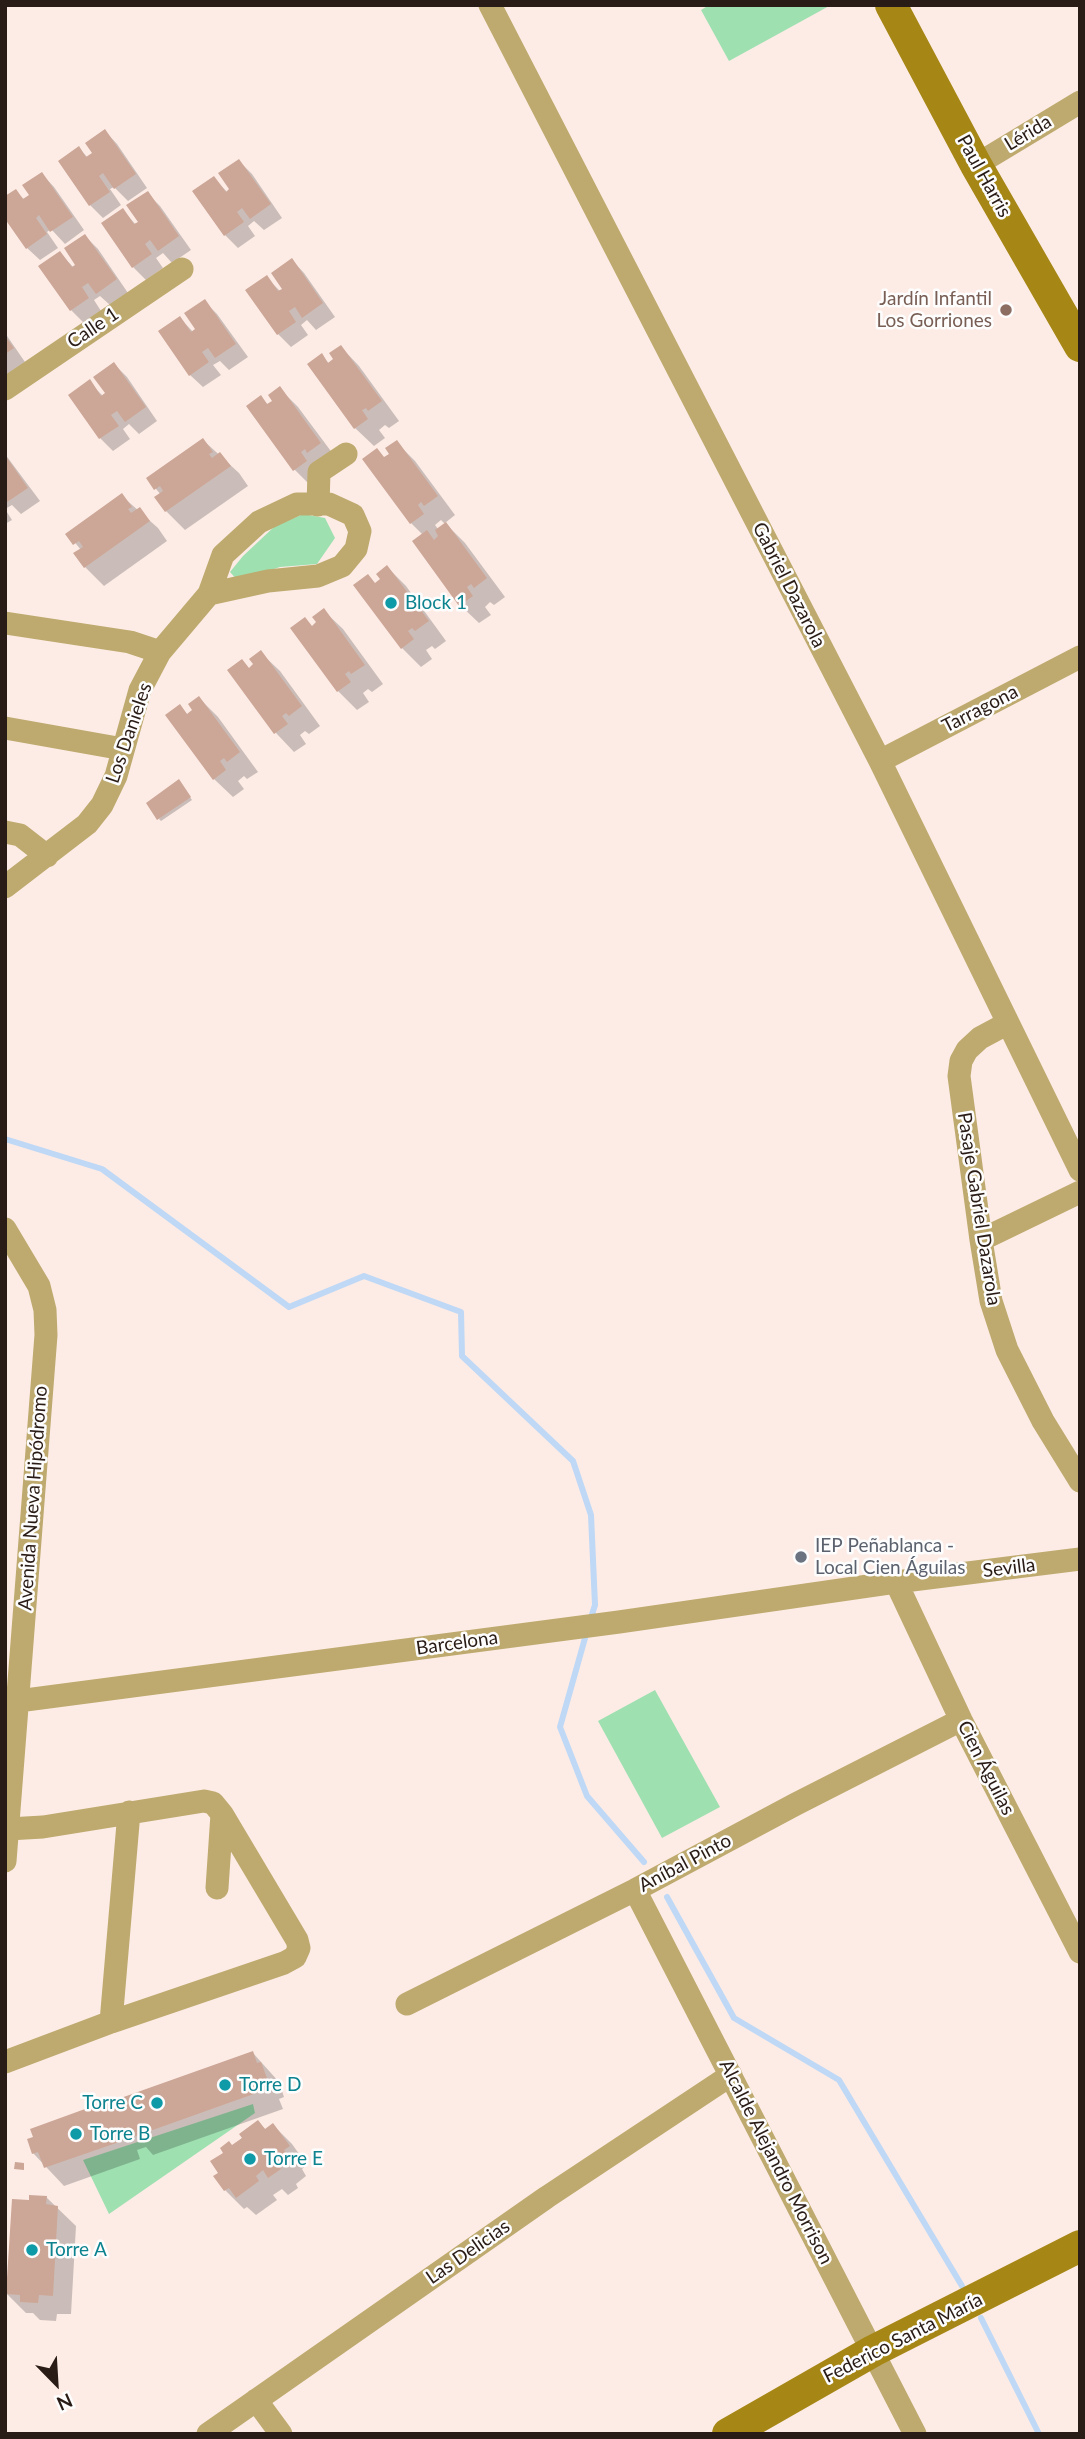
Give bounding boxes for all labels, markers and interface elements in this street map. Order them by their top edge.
street label: Lérida [1000,110,1056,156]
street label: Paul Harris [952,131,1016,221]
place label: Jardín Infantil Los Gorriones [877,288,992,332]
marker: Jardín Infantil Los Gorriones [998,302,1014,318]
street label: Calle 1 [63,303,123,353]
street label: Gabriel Dazarola [748,518,830,652]
place label: Block 1 [405,592,467,614]
marker: Block 1 [383,595,399,611]
street label: Los Danieles [101,680,157,786]
street label: Tarragona [938,680,1022,738]
street label: Pasaje Gabriel Dazarola [952,1111,1006,1307]
street label: Avenida Nueva Hipódromo [14,1385,52,1611]
place label: IEP Peñablanca - Local Cien Águilas [815,1535,965,1579]
marker: IEP Peñablanca - Local Cien Águilas [793,1549,809,1565]
street label: Sevilla [981,1553,1037,1583]
street label: Barcelona [415,1626,499,1660]
street label: Cien Águilas [953,1717,1019,1819]
street label: Aníbal Pinto [635,1829,735,1897]
street label: Alcalde Alejandro Morrison [714,2056,838,2268]
place label: Torre D [239,2074,301,2096]
marker: Torre D [217,2077,233,2093]
place label: Torre C [82,2092,143,2114]
marker: Torre C [149,2095,165,2111]
place label: Torre B [90,2123,150,2145]
marker: Torre B [68,2126,84,2142]
place label: Torre E [264,2148,323,2170]
marker: Torre E [242,2151,258,2167]
street label: Las Delicias [422,2215,514,2289]
place label: Torre A [46,2239,107,2261]
marker: Torre A [24,2242,40,2258]
street label: Federico Santa María [820,2288,986,2388]
north arrow [21,2348,91,2418]
text: N [53,2389,76,2416]

